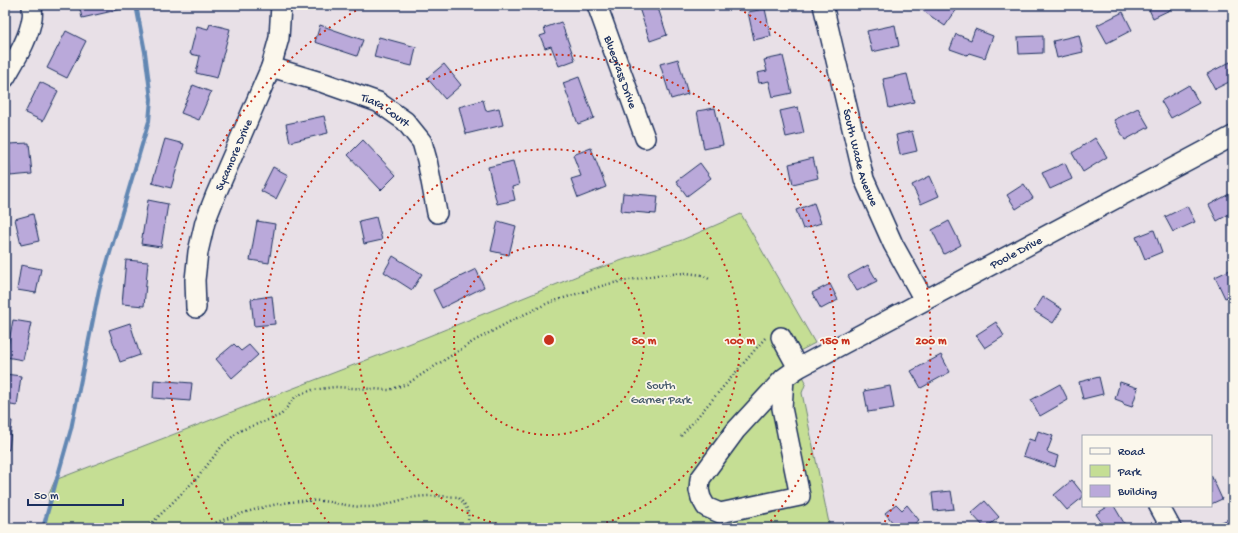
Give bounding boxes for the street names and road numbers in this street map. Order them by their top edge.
street label: Bluegrass Drive [599,33,639,111]
street label: Tiara Court [358,91,413,131]
street label: South Wade Avenue [839,108,881,210]
street label: Sycamore Drive [213,117,257,193]
street label: Poole Drive [987,234,1046,274]

